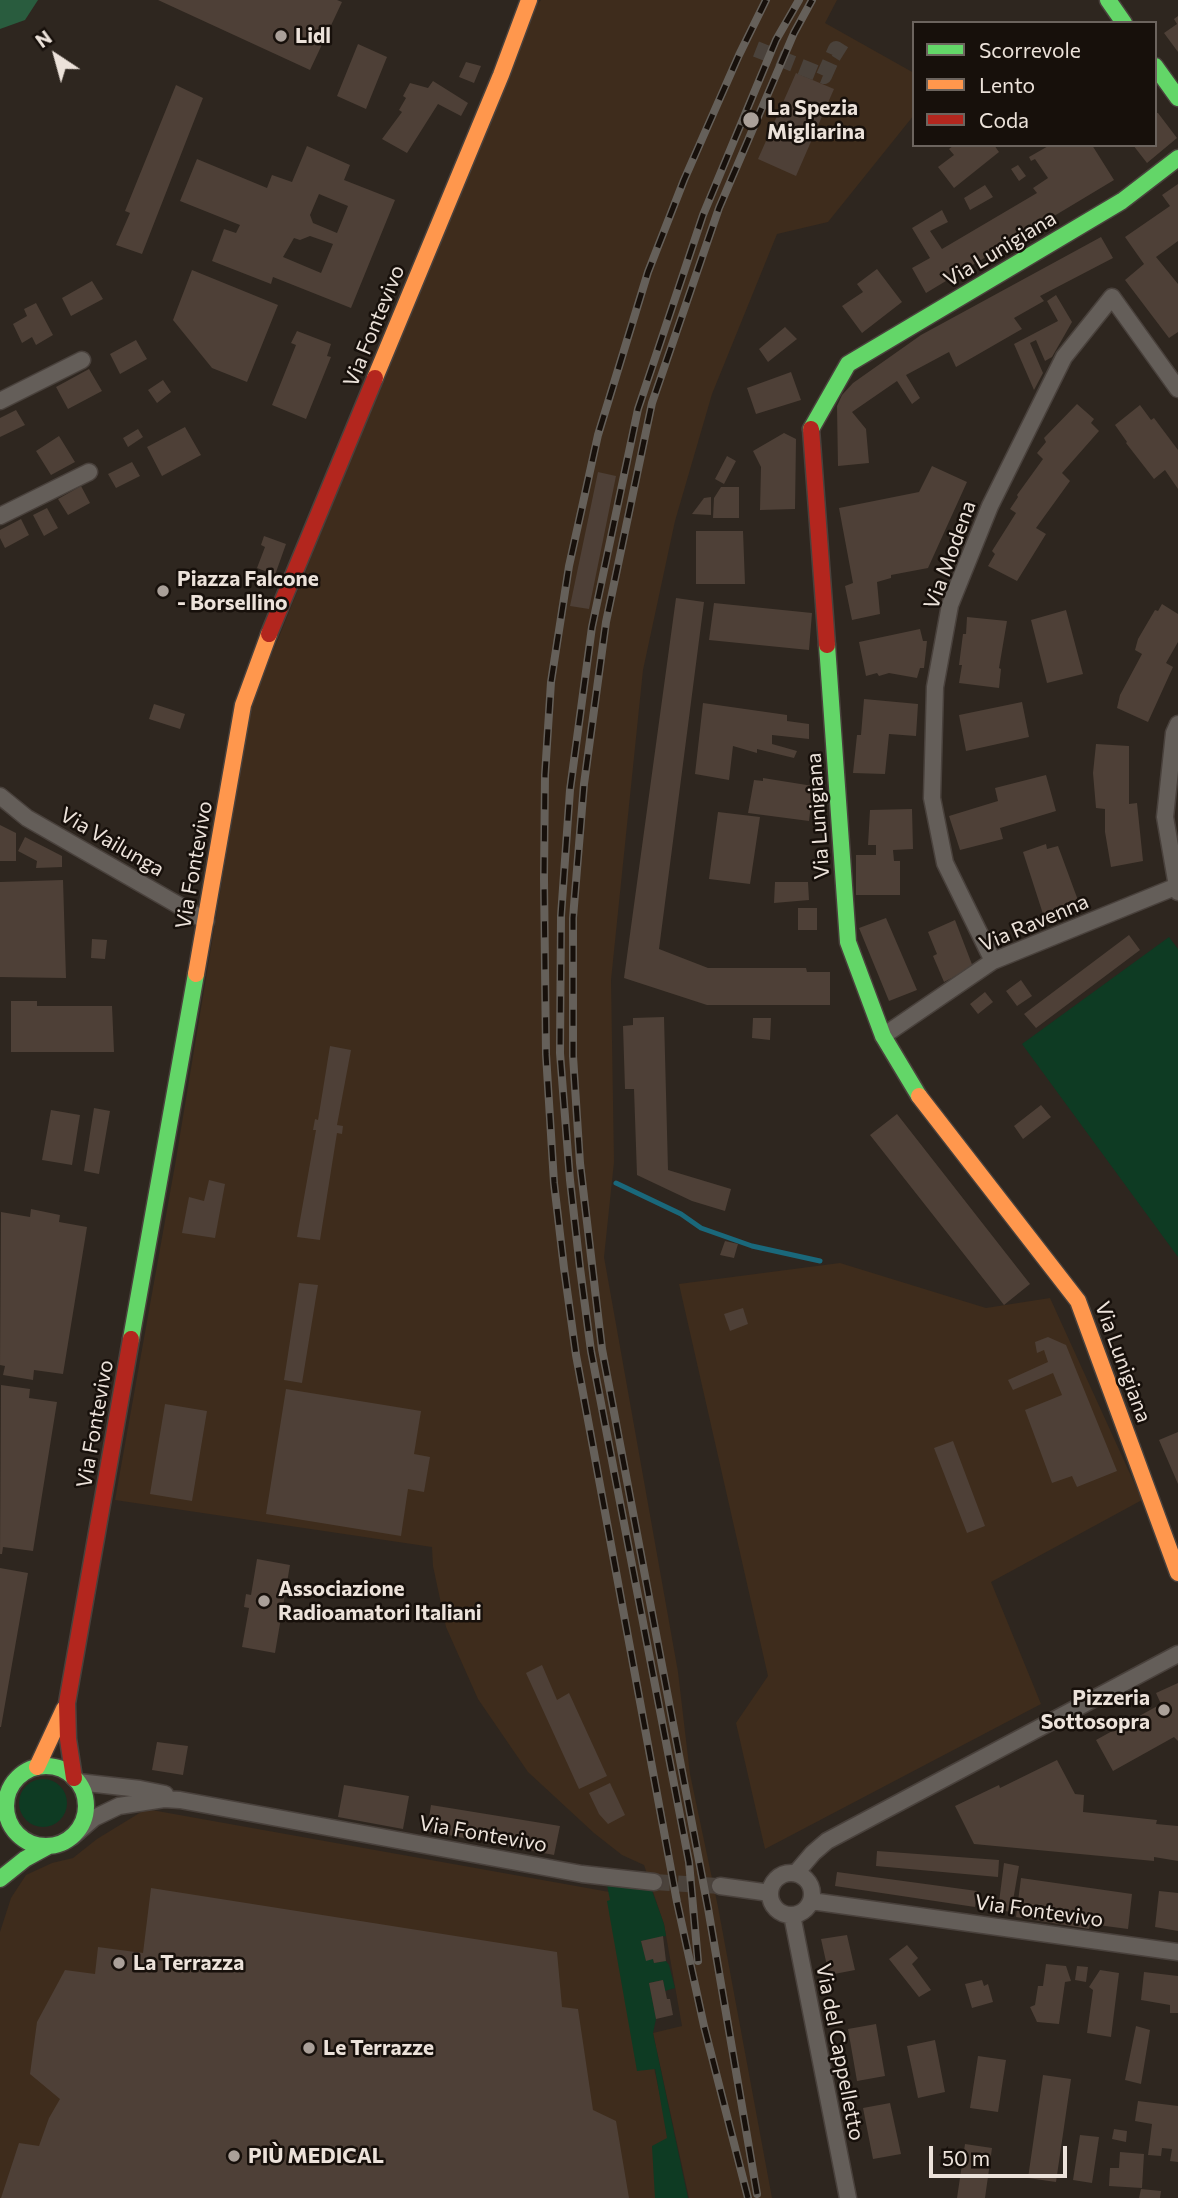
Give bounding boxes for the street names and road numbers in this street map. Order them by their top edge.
street label: Via Lunigiana [939,206,1061,292]
street label: Via Fontevivo [338,261,410,391]
street label: Via Modena [919,497,981,613]
street label: Via Lunigiana [801,752,835,880]
street label: Via Fontevivo [170,799,218,931]
street label: Via Vailunga [56,802,168,882]
street label: Via Ravenna [976,889,1092,957]
street label: Via Lunigiana [1089,1298,1157,1426]
street label: Via Fontevivo [71,1358,119,1490]
street label: Via Fontevivo [417,1810,549,1858]
street label: Via Fontevivo [973,1890,1105,1932]
street label: Via del Cappelletto [810,1961,870,2143]

